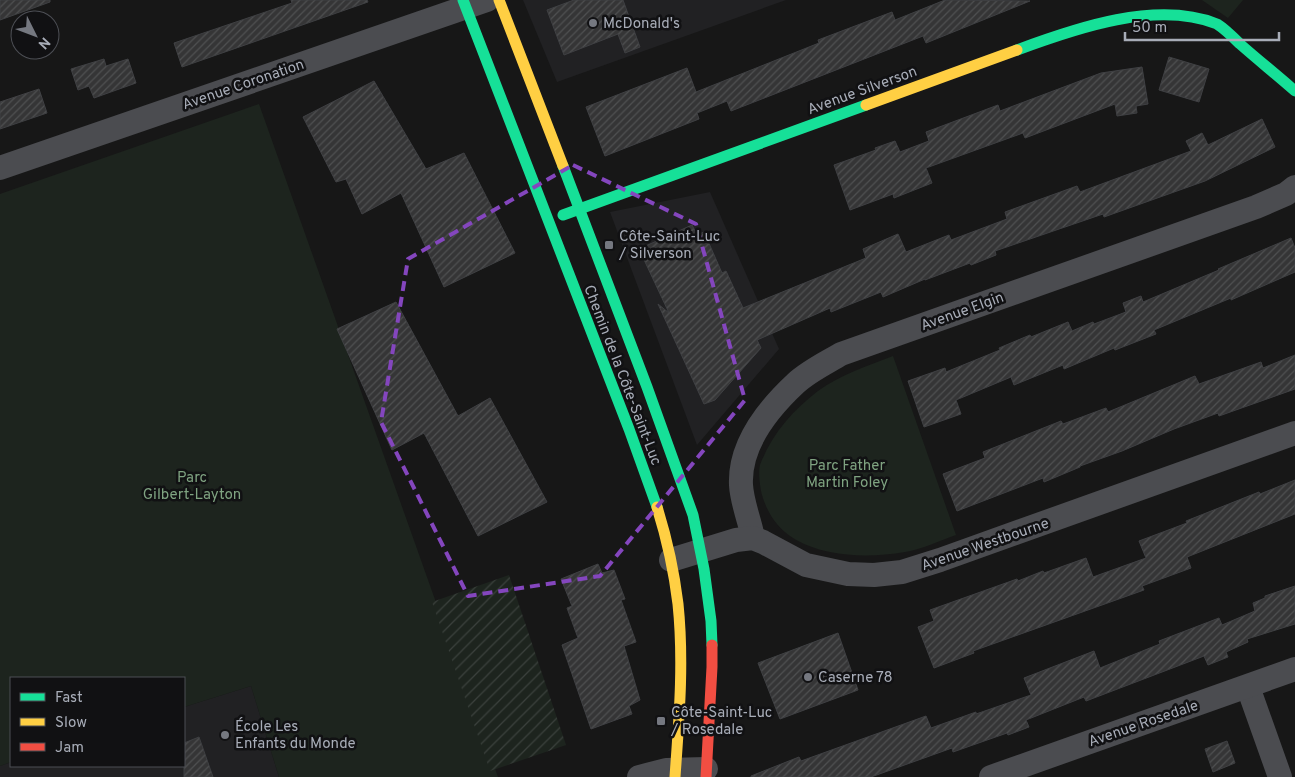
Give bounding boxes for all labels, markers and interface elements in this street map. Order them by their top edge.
north arrow [10,10,60,60]
scale bar [1125,10,1279,42]
place label: McDonald's [603,15,680,34]
marker: McDonald's [587,17,599,29]
text: 50 m [1132,19,1167,38]
text: N [34,33,53,52]
street label: Avenue Coronation [180,56,307,115]
street label: Avenue Silverson [805,63,920,120]
place label: Côte-Saint-Luc / Silverson [618,228,720,264]
marker: Côte-Saint-Luc / Silverson [603,239,615,251]
street label: Chemin de la Côte-Saint-Luc [578,283,665,468]
street label: Avenue Elgin [918,289,1007,336]
park label: Parc Father Martin Foley [806,457,888,493]
park label: Parc Gilbert-Layton [143,469,241,505]
street label: Avenue Westbourne [919,515,1052,576]
place label: Caserne 78 [818,669,893,688]
marker: Caserne 78 [802,671,814,683]
legend [10,677,185,767]
text: Fast [55,689,83,708]
street label: Avenue Rosedale [1086,697,1201,752]
place label: Côte-Saint-Luc / Rosedale [670,704,772,740]
text: Slow [55,714,87,733]
marker: Côte-Saint-Luc / Rosedale [655,715,667,727]
place label: École Les Enfants du Monde [235,717,356,754]
marker: École Les Enfants du Monde [219,729,231,741]
text: Jam [55,739,84,758]

